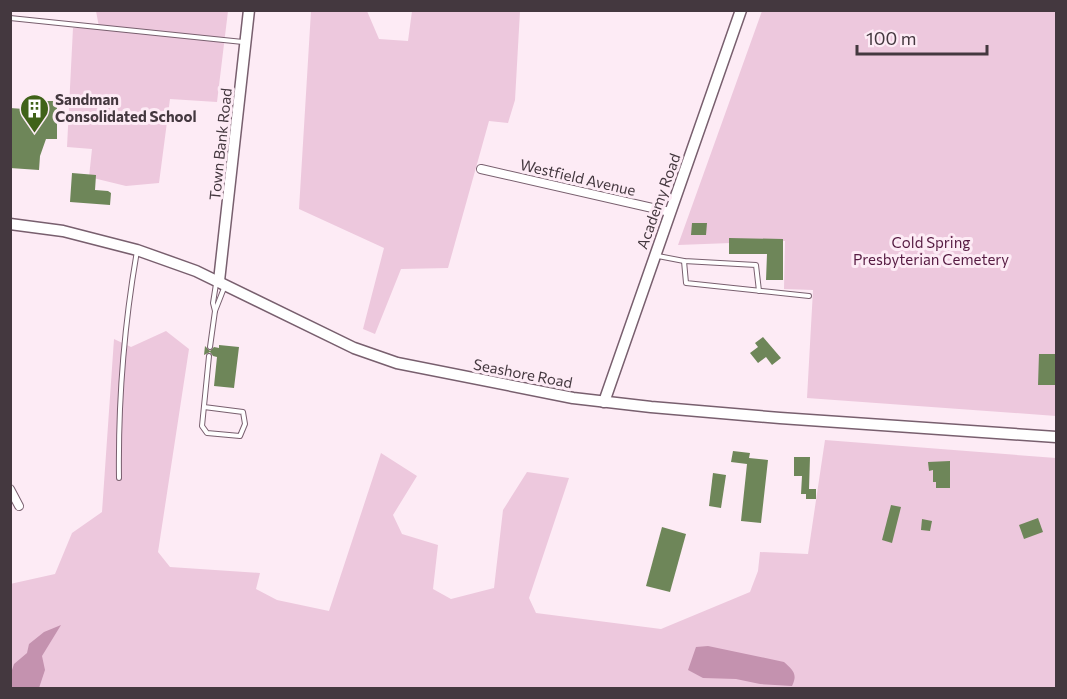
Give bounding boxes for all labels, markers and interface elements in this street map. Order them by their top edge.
scale bar [857,18,988,56]
text: 100 m [866,27,916,49]
street label: Town Bank Road [205,87,235,201]
place label: Sandman Consolidated School [55,90,197,125]
building icon: Sandman Consolidated School [18,92,50,134]
street label: Academy Road [632,151,684,251]
street label: Westfield Avenue [518,155,638,199]
park label: Cold Spring Presbyterian Cemetery [853,233,1009,268]
street label: Seashore Road [472,355,574,391]

